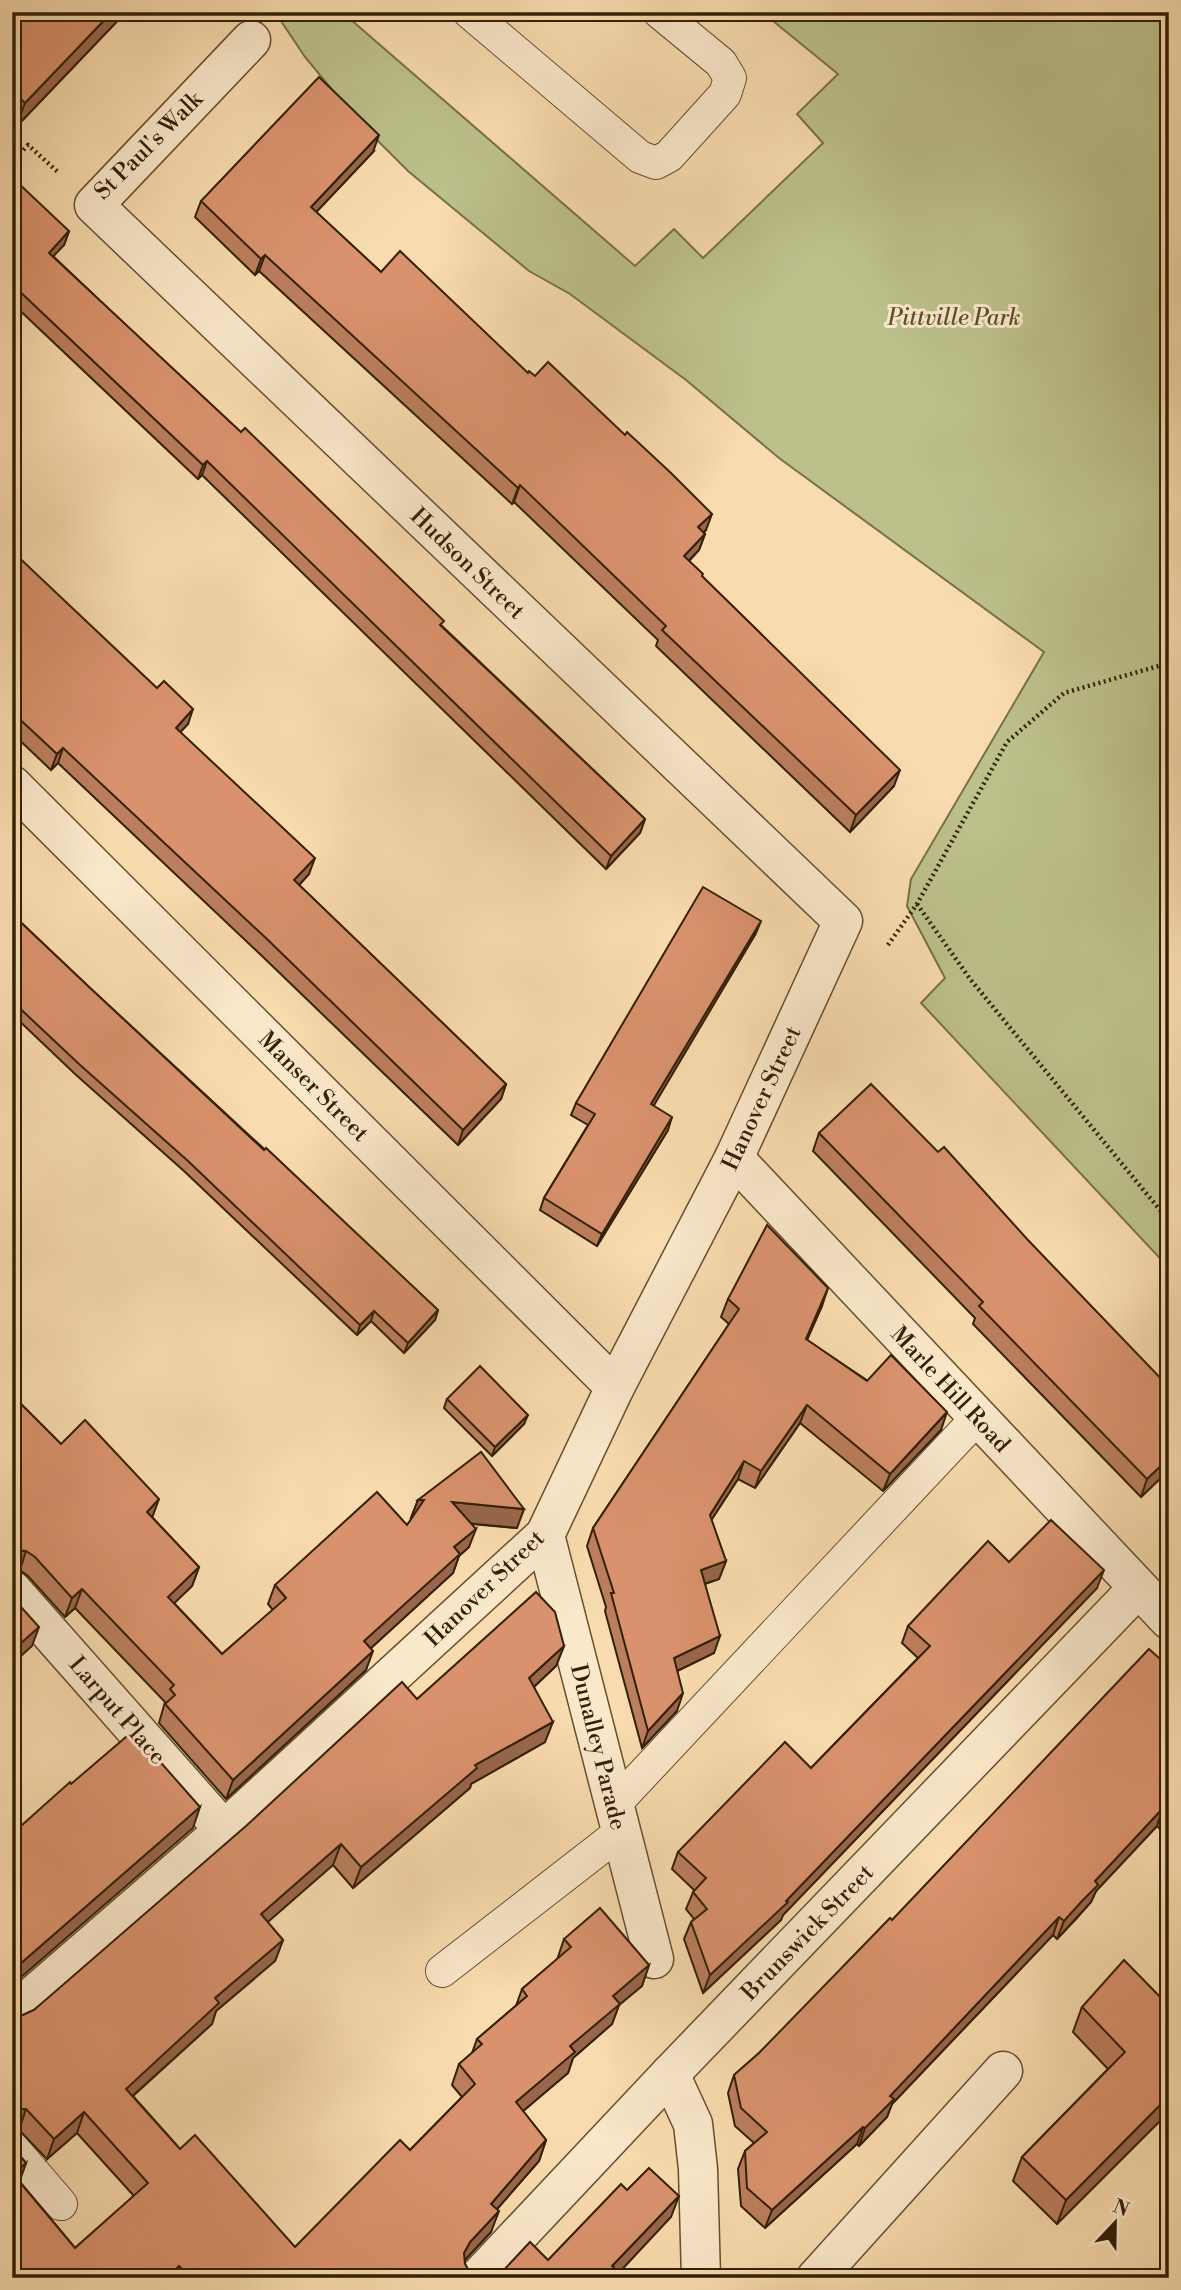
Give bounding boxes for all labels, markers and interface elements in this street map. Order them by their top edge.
street label: St Paul's Walk [89,85,210,206]
park label: Pittville Park [886,304,1021,332]
street label: Hudson Street [404,502,530,625]
street label: Hanover Street [716,1022,808,1175]
street label: Manser Street [252,1026,374,1148]
street label: Marle Hill Road [885,1321,1016,1459]
street label: Hanover Street [419,1524,551,1653]
street label: Larput Place [63,1651,172,1770]
street label: Dunalley Parade [564,1662,632,1833]
street label: Brunswick Street [735,1859,880,2007]
north arrow [1080,2188,1150,2258]
text: N [1110,2194,1132,2222]

